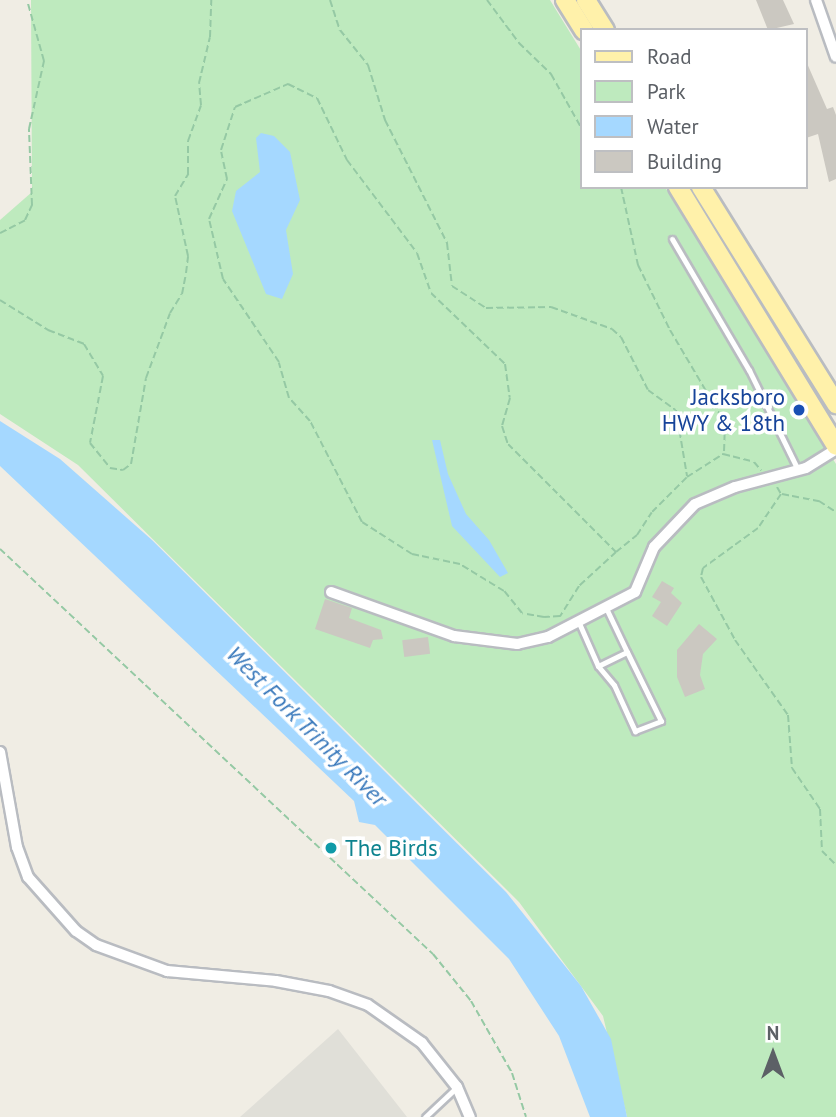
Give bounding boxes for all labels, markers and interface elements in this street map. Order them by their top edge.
legend [580,28,808,189]
text: Road [647,43,691,70]
text: Park [647,78,686,105]
text: Water [647,113,699,140]
text: Building [647,148,722,175]
place label: Jacksboro HWY & 18th [661,383,785,437]
marker: Jacksboro HWY & 18th [791,402,807,418]
water label: West Fork Trinity River [220,639,394,813]
place label: The Birds [345,834,438,862]
marker: The Birds [323,840,339,856]
north arrow [738,1019,808,1089]
text: N [767,1021,779,1045]

